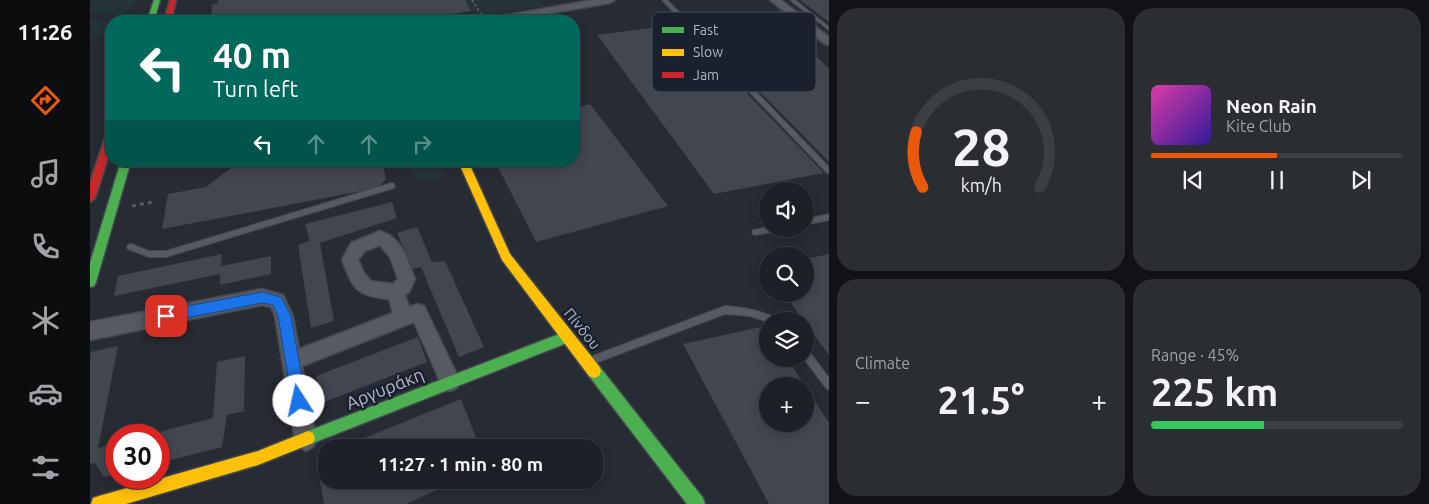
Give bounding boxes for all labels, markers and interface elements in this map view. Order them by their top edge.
legend [652,12,816,92]
text: 11:26 [17,19,73,44]
text: Fast [693,22,719,38]
icon: left [130,35,195,100]
text: 40 m [213,35,291,75]
text: Slow [693,44,723,60]
text: Jam [693,67,719,83]
text: Turn left [213,76,298,101]
icon: directions [28,83,63,118]
text: Neon Rain [1226,95,1317,117]
text: Kite Club [1226,117,1291,135]
text: 28 [952,118,1010,176]
icon: left [249,130,277,158]
icon: ahead [302,130,330,158]
icon: ahead [355,130,383,158]
icon: right [408,130,436,158]
icon: music [28,156,63,191]
icon: previous [1179,166,1207,194]
icon: pause [1263,166,1291,194]
icon: next [1347,166,1375,194]
text: km/h [960,175,1002,195]
map controls [759,182,814,432]
button: sound [759,182,814,237]
icon: phone [28,229,63,264]
button: search [759,247,814,302]
pin [145,295,187,337]
icon: arrive [152,302,180,330]
icon: climate [28,303,63,338]
street label: Πίνδου [561,305,604,353]
button: layers [759,312,814,367]
text: Range · 45% [1151,346,1239,364]
text: Climate [855,354,910,372]
street label: Αργυράκη [343,363,426,413]
text: 225 km [1151,371,1278,413]
position arrow [272,374,324,426]
icon: car [28,376,63,411]
button: + [759,377,814,432]
text: 21.5° [937,379,1025,421]
text: − [855,385,871,416]
text: + [1091,385,1107,416]
speed limit sign: 30 [105,424,170,489]
icon: filters [28,450,63,485]
text: 11:27 · 1 min · 80 m [378,453,543,475]

